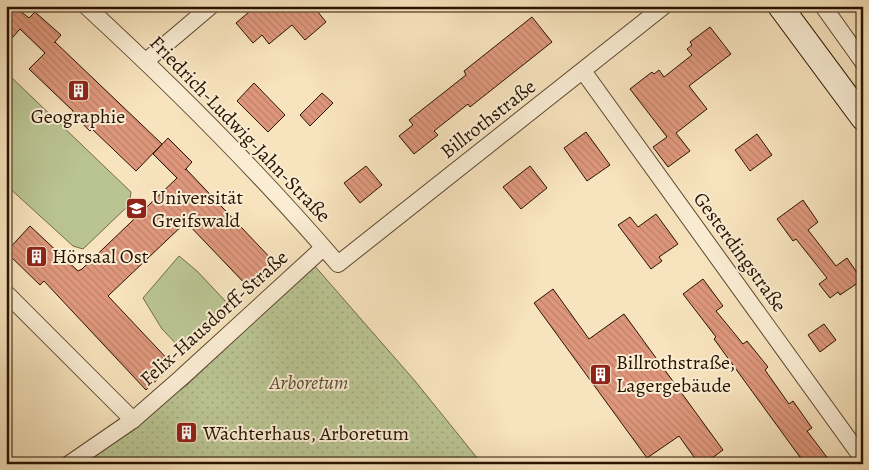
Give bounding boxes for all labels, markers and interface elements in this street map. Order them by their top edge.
street label: Friedrich-Ludwig-Jahn-Straße [143,30,337,228]
street label: Billrothstraße [435,73,541,165]
building icon: Geographie [66,78,90,102]
place label: Geographie [31,103,125,130]
place label: Universität Greifswald [152,184,244,234]
street label: Gesterdingstraße [687,186,793,318]
school or university icon: Universität Greifswald [124,196,148,220]
place label: Hörsaal Ost [52,243,149,270]
building icon: Hörsaal Ost [24,244,48,268]
street label: Felix-Hausdorff-Straße [134,244,294,392]
place label: Billrothstraße, Lagergebäude [616,349,735,399]
building icon: Billrothstraße, Lagergebäude [588,362,612,386]
park label: Arboretum [269,369,348,396]
place label: Wächterhaus, Arboretum [202,420,410,447]
building icon: Wächterhaus, Arboretum [175,421,199,445]

